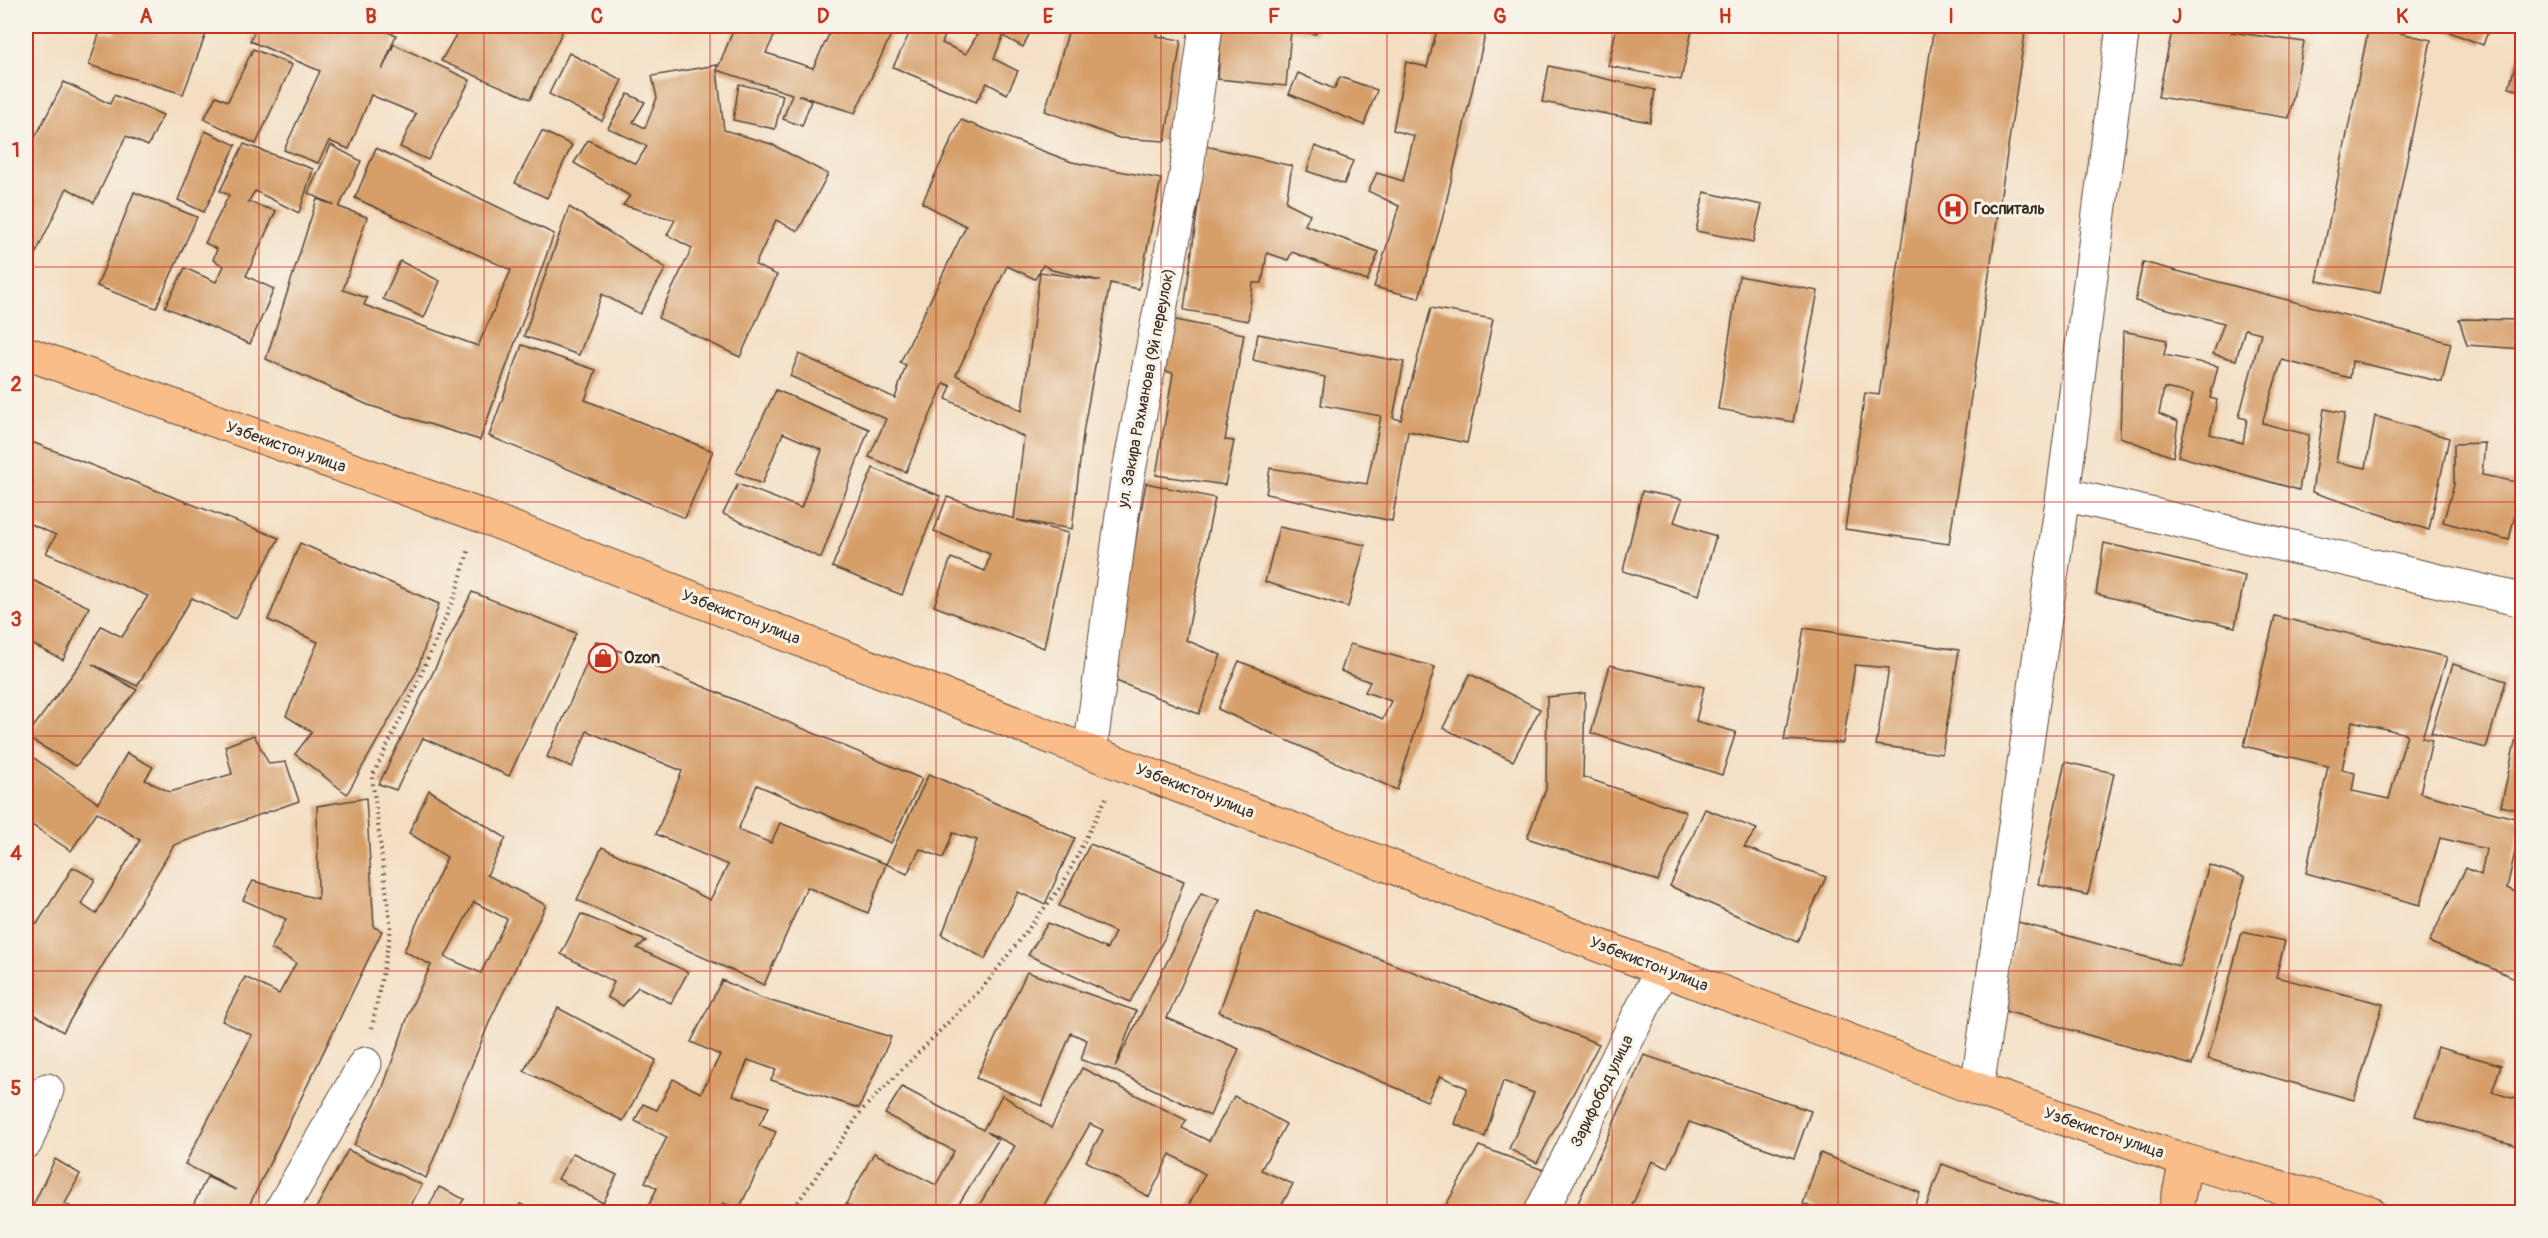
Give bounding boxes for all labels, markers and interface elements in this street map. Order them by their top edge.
text: A [140,4,153,29]
text: B [365,4,377,29]
text: C [591,4,603,29]
text: D [817,4,830,29]
text: E [1043,4,1054,29]
text: F [1268,4,1280,29]
text: G [1493,4,1507,29]
text: H [1719,4,1732,29]
text: I [1948,4,1954,29]
text: J [2172,4,2182,29]
text: K [2396,4,2408,29]
text: 1 [12,138,20,163]
hospital icon: Госпиталь [1937,193,1969,225]
place label: Госпиталь [1974,199,2045,219]
street label: ул. Закира Рахманова (9й переулок) [1113,267,1179,510]
text: 2 [10,372,22,397]
street label: Узбекистон улица [223,417,349,477]
street label: Узбекистон улица [679,585,803,649]
text: 3 [10,607,22,632]
shop icon: Ozon [587,642,619,674]
place label: Ozon [624,648,660,668]
street label: Узбекистон улица [1133,759,1257,823]
text: 4 [10,841,22,866]
street label: Узбекистон улица [1587,932,1711,996]
street label: Зарифобод улица [1566,1032,1638,1150]
text: 5 [11,1076,22,1101]
street label: Узбекистон улица [2041,1103,2167,1163]

